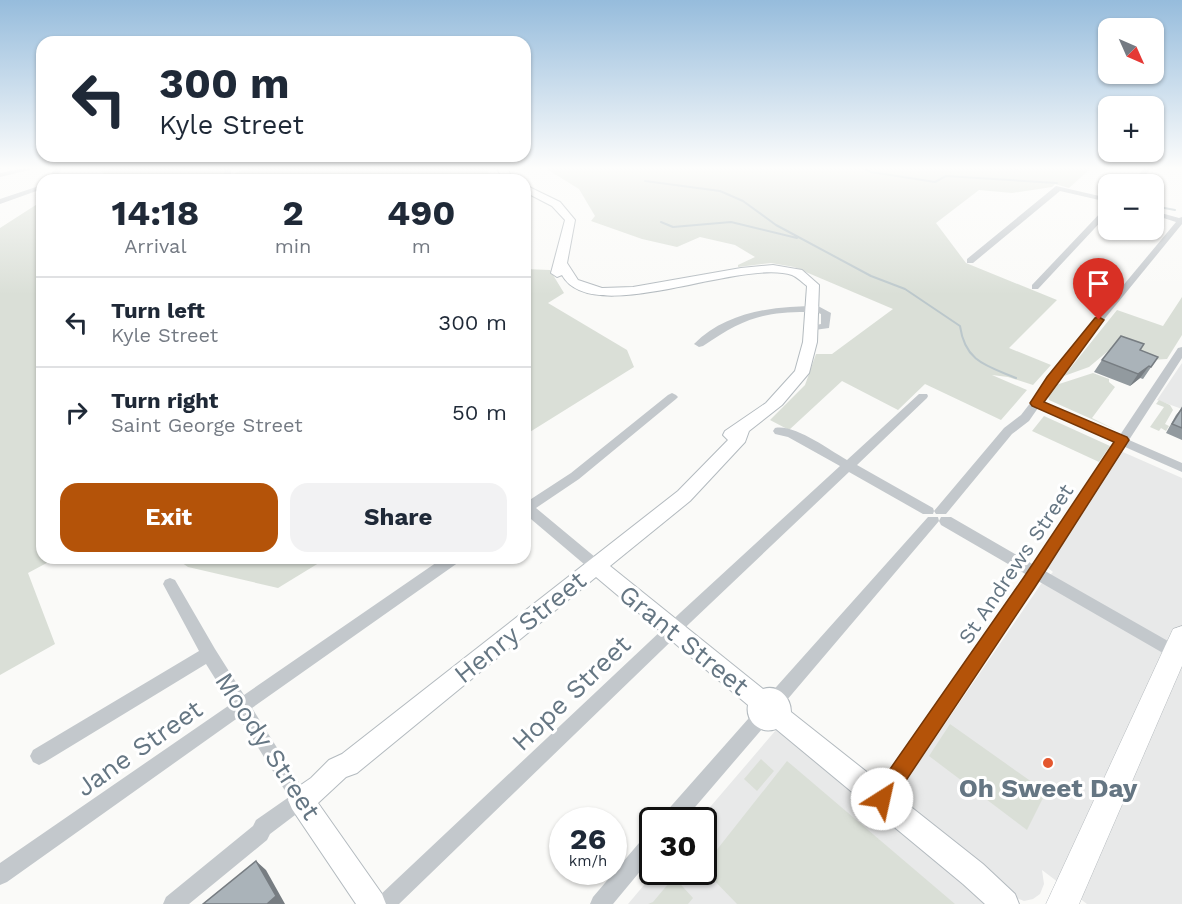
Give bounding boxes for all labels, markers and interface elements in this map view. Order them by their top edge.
north arrow [1098,18,1164,84]
map controls [1098,18,1164,240]
text: 300 m [159,59,290,108]
icon: left [60,60,138,138]
button: + [1098,96,1164,162]
text: Kyle Street [159,109,304,141]
button: − [1098,174,1164,240]
text: 14:18 [111,192,199,234]
text: 2 [282,192,304,234]
text: 490 [387,192,456,234]
text: Arrival [124,234,187,258]
text: min [275,234,311,258]
text: m [412,234,431,258]
pin [1073,258,1124,320]
icon: arrive [1082,267,1115,300]
text: Turn left [111,298,205,323]
icon: left [60,306,93,339]
text: 300 m [438,310,507,335]
text: Kyle Street [111,323,218,347]
text: Turn right [111,388,218,413]
icon: right [60,396,93,429]
text: 50 m [452,400,507,425]
text: Saint George Street [111,413,303,437]
street label: St Andrews Street [953,479,1078,648]
button: Exit [60,483,278,552]
button: Share [290,483,507,552]
street label: Henry Street [448,565,592,689]
street label: Grant Street [613,579,755,701]
street label: Hope Street [506,629,636,757]
street label: Moody Street [209,667,327,825]
street label: Jane Street [70,693,208,802]
marker: Oh Sweet Day [1041,756,1055,770]
position arrow [850,767,914,831]
place label: Oh Sweet Day [959,773,1138,803]
speed limit sign: 30 [639,807,717,885]
text: 26 [570,821,606,856]
text: km/h [569,852,607,870]

